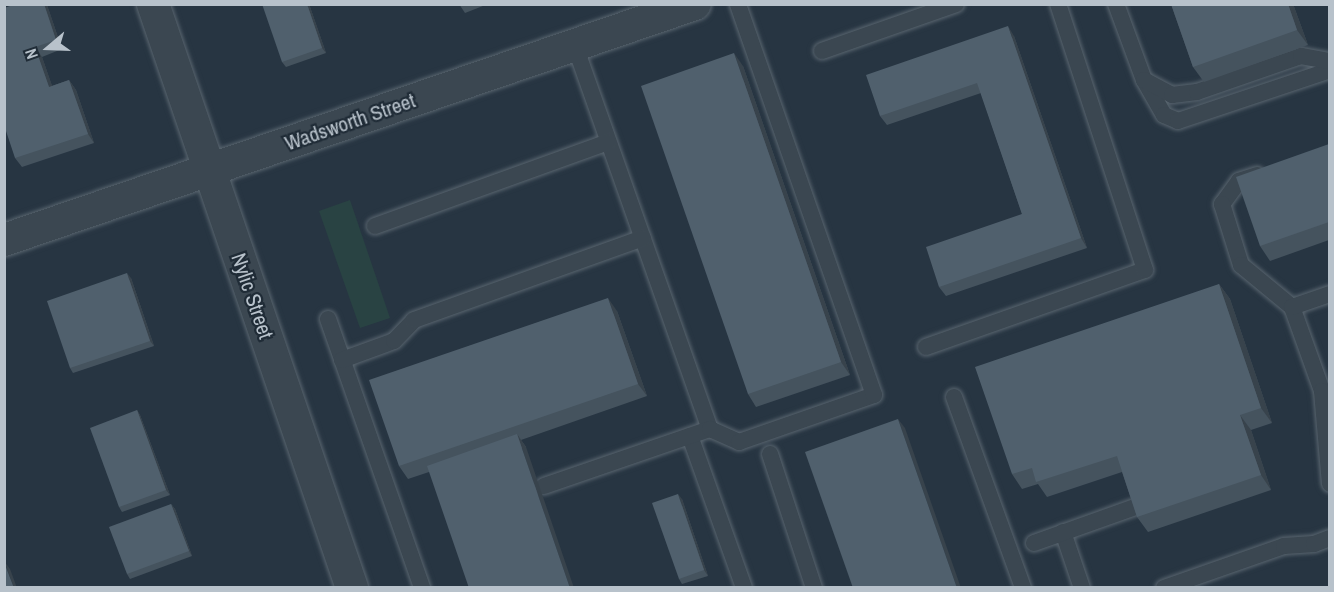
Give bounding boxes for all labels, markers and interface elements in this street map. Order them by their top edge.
north arrow [18,18,78,78]
text: N [19,46,43,62]
street label: Wadsworth Street [281,88,419,156]
street label: Nylic Street [226,250,278,342]

